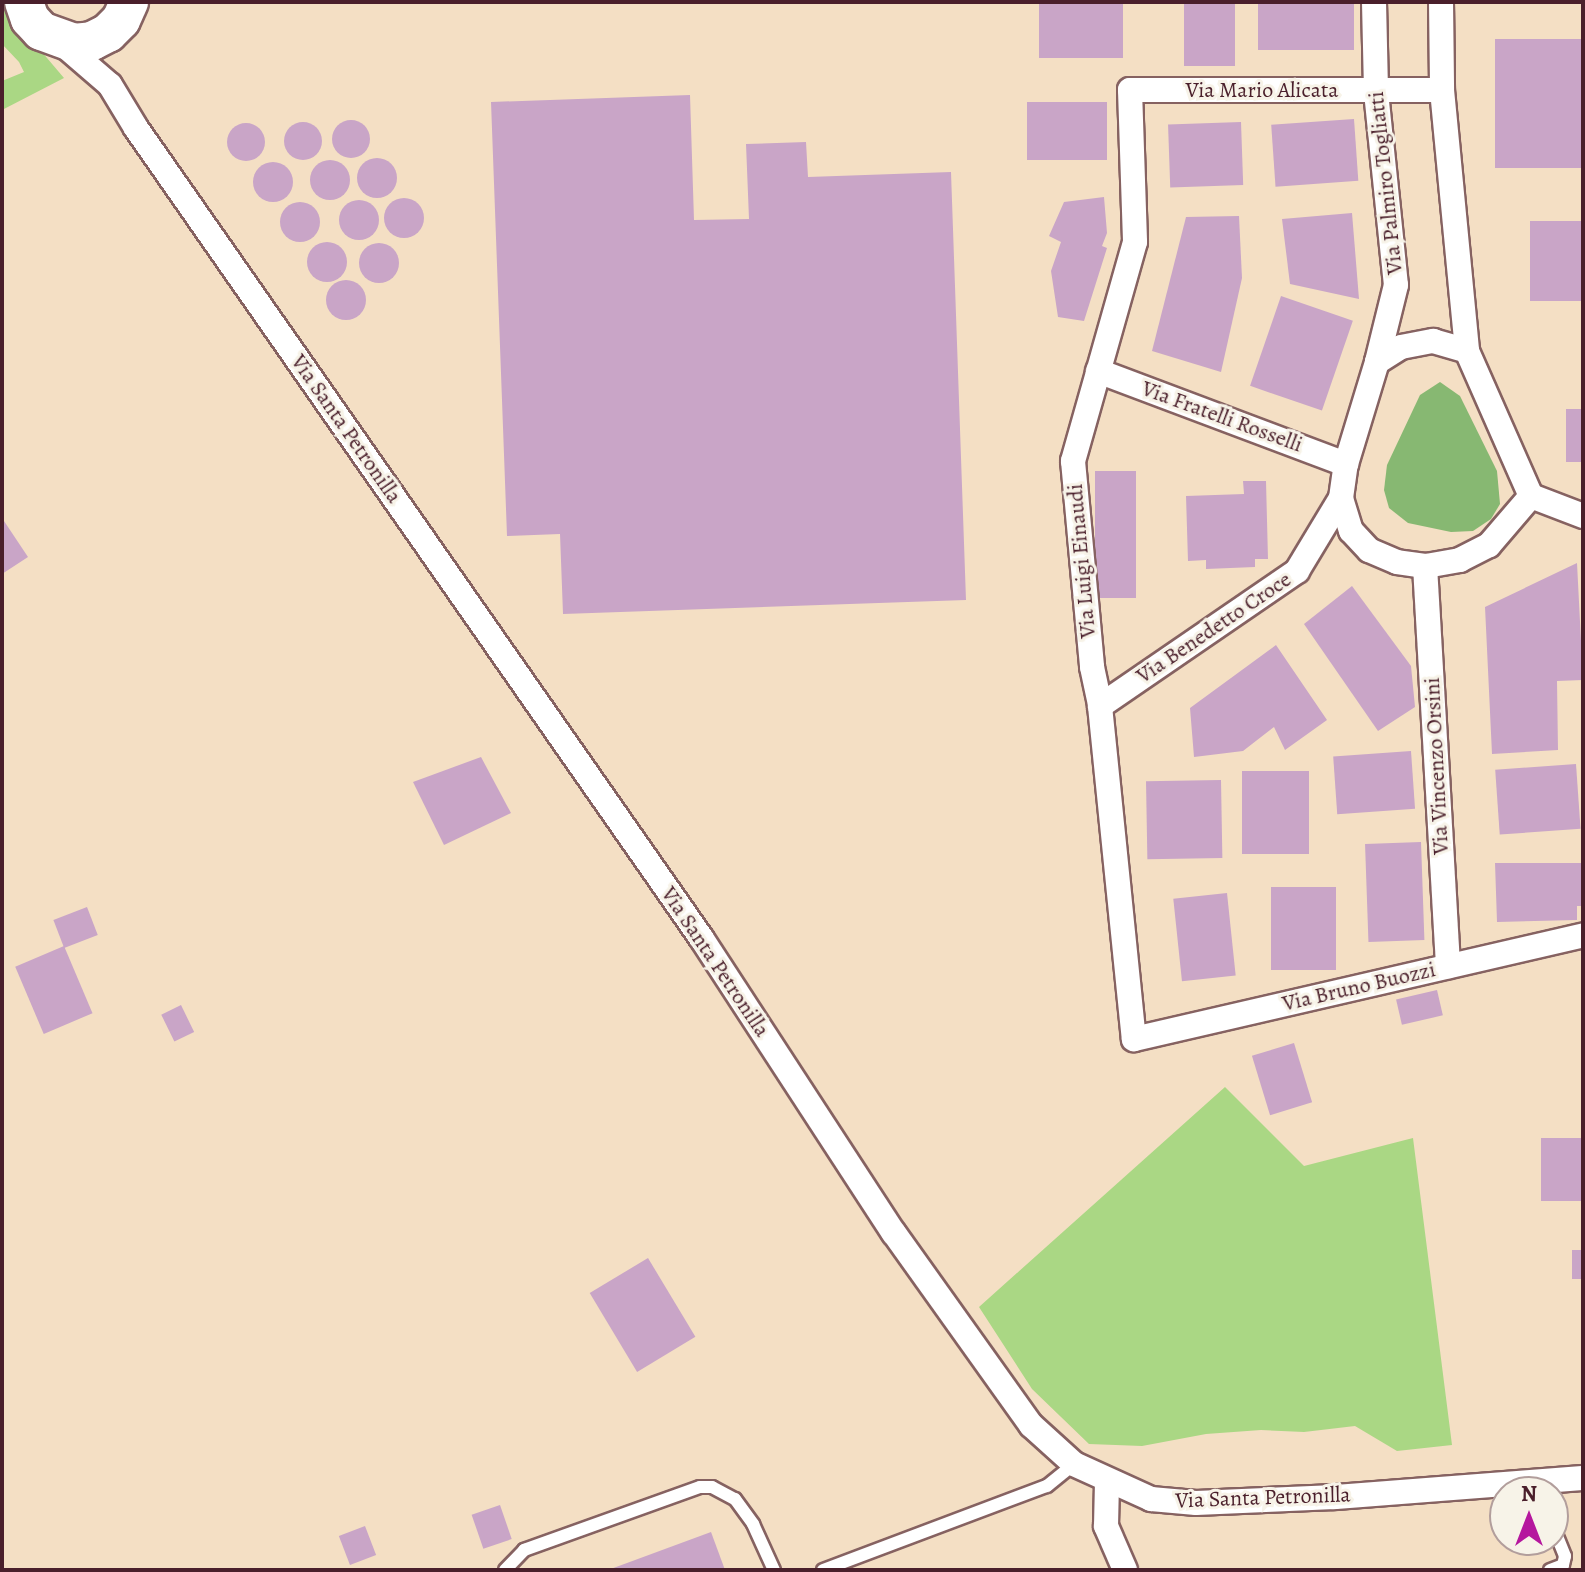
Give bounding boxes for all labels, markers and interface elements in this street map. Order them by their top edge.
street label: Via Mario Alicata [1186,78,1338,104]
street label: Via Palmiro Togliatti [1363,90,1409,276]
street label: Via Santa Petronilla [285,350,407,508]
street label: Via Fratelli Rosselli [1138,376,1306,458]
street label: Via Luigi Einaudi [1062,483,1102,639]
street label: Via Benedetto Croce [1132,566,1296,690]
street label: Via Vincenzo Orsini [1419,677,1455,855]
street label: Via Santa Petronilla [655,882,775,1042]
street label: Via Bruno Buozzi [1280,957,1438,1017]
north arrow [1489,1476,1569,1556]
text: N [1521,1479,1537,1509]
street label: Via Santa Petronilla [1175,1482,1351,1514]

